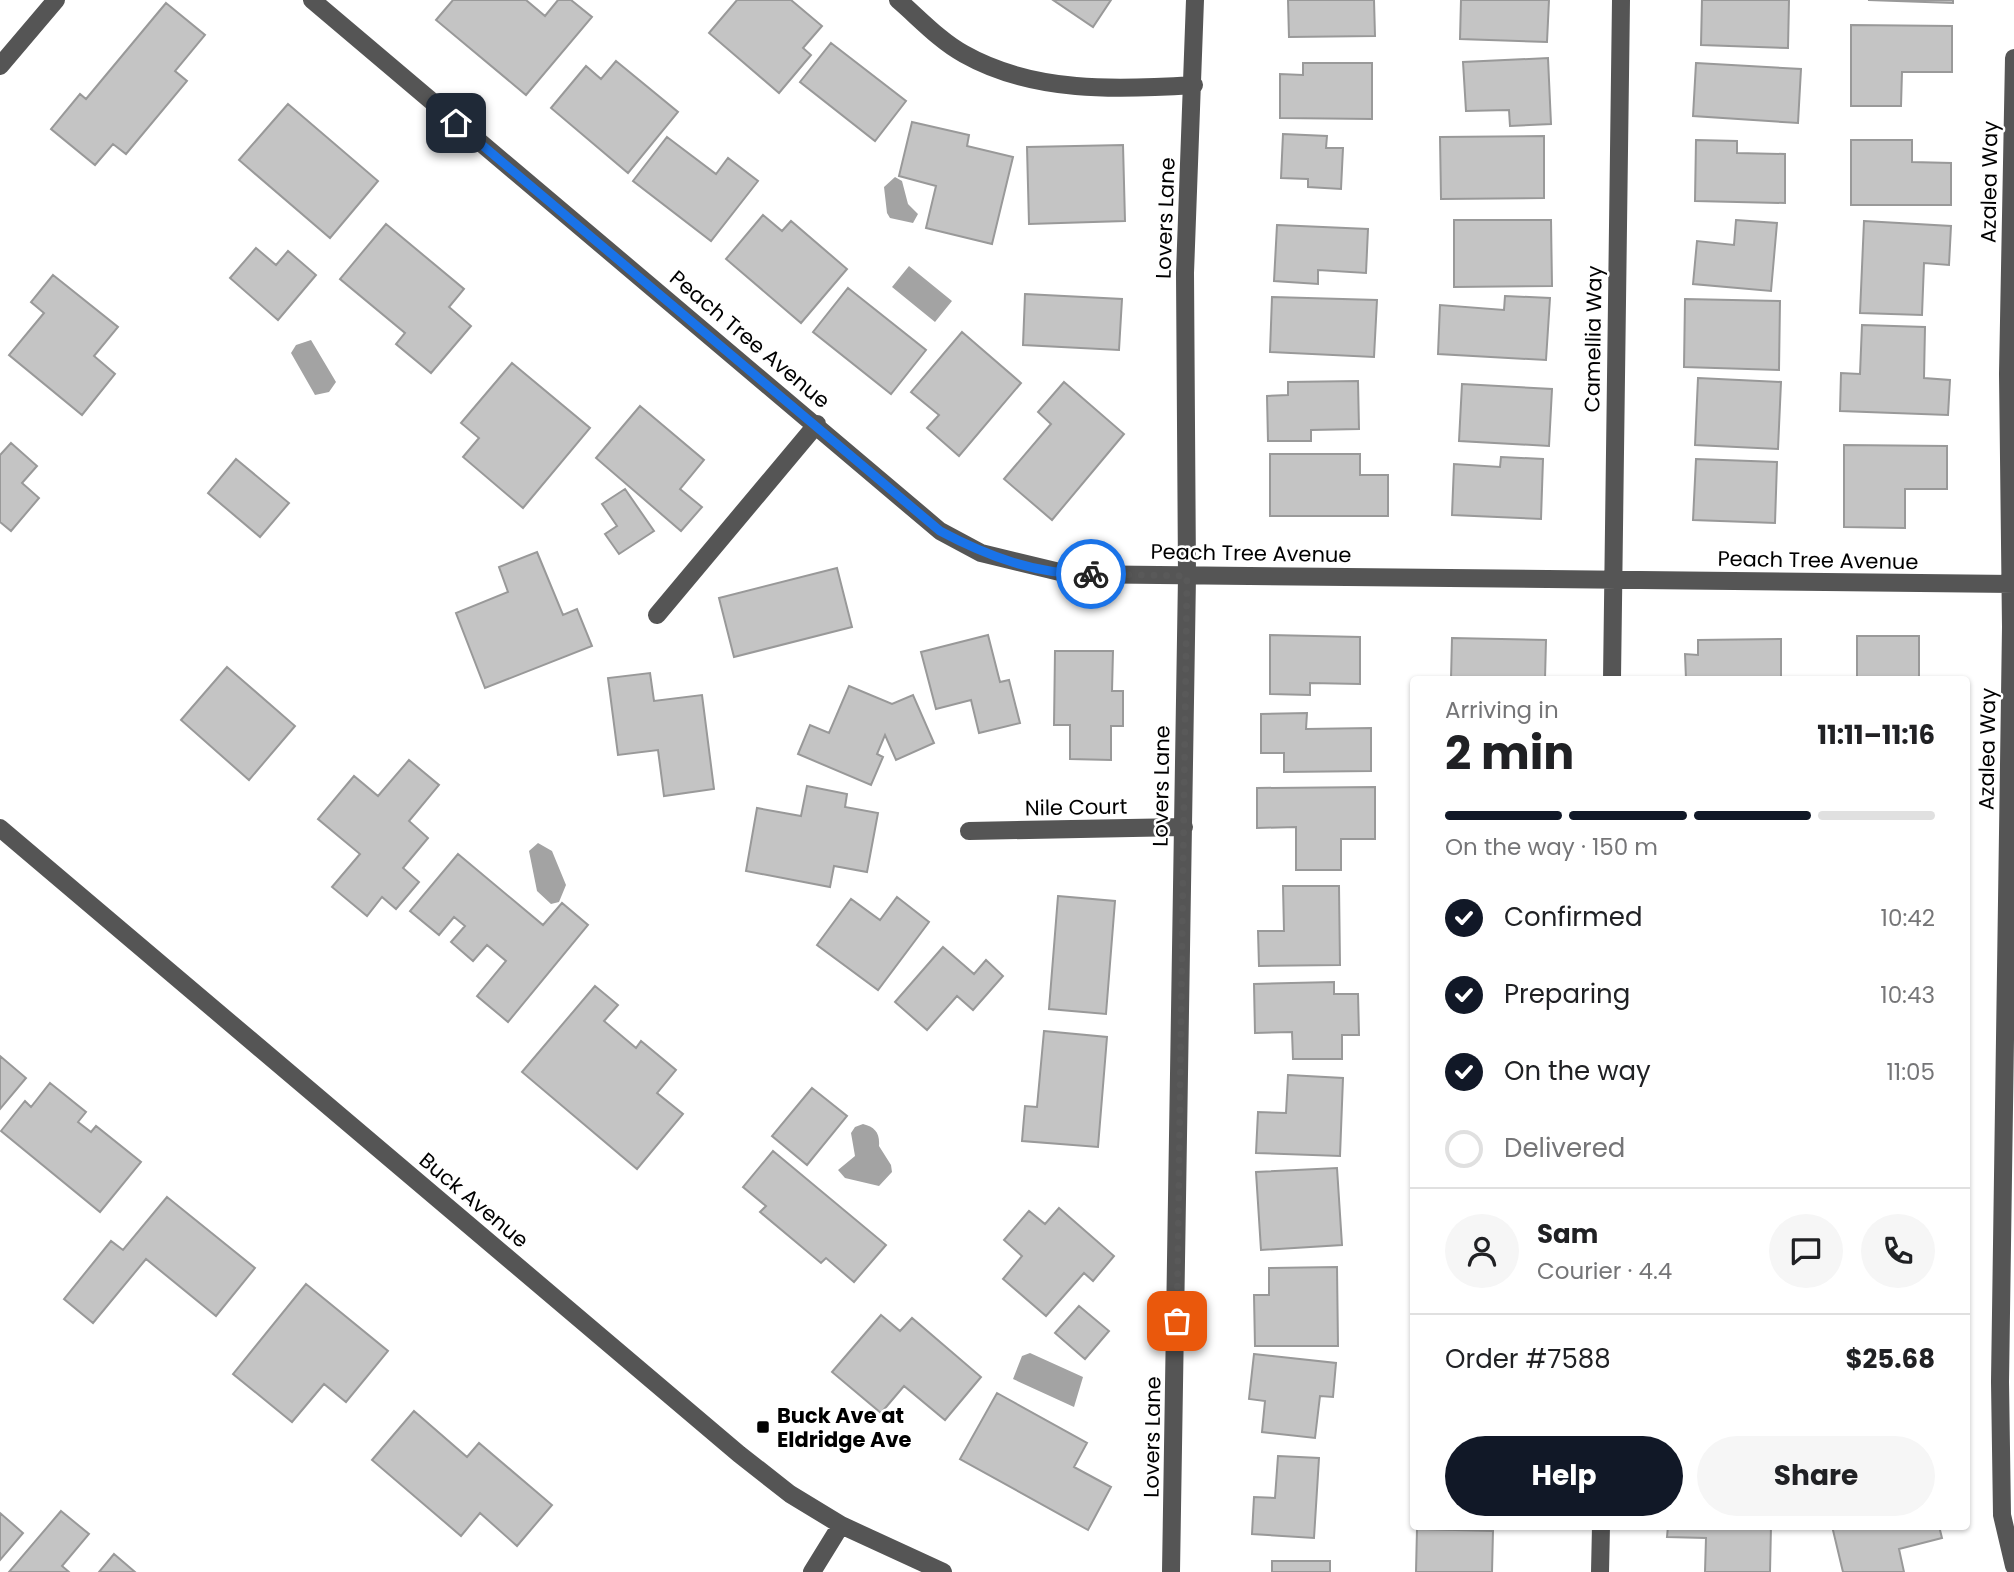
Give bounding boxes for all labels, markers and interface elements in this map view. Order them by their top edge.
pin [426,93,486,153]
icon: home [437,104,475,142]
street label: Azalea Way [1973,120,2005,243]
street label: Lovers Lane [1148,157,1182,279]
street label: Peach Tree Avenue [664,263,836,415]
street label: Camellia Way [1577,265,1609,413]
street label: Peach Tree Avenue [1150,537,1352,569]
courier [1056,539,1126,609]
street label: Peach Tree Avenue [1717,544,1919,576]
icon: bike [1072,555,1110,593]
street label: Azalea Way [1971,687,2003,810]
text: Arriving in [1445,694,1559,726]
text: 11:11–11:16 [1817,717,1935,753]
text: 2 min [1445,721,1574,785]
street label: Lovers Lane [1145,725,1177,847]
street label: Nile Court [1025,792,1127,822]
text: On the way · 150 m [1445,831,1658,863]
icon: check [1445,899,1483,937]
text: Confirmed [1504,899,1642,935]
text: 10:42 [1881,902,1935,934]
icon: check [1445,976,1483,1014]
text: Preparing [1504,976,1630,1012]
text: 10:43 [1880,979,1935,1011]
icon: check [1445,1053,1483,1091]
text: On the way [1504,1053,1651,1089]
text: 11:05 [1886,1056,1935,1088]
text: Delivered [1504,1130,1625,1166]
street label: Buck Avenue [413,1146,535,1254]
button: person [1445,1214,1519,1288]
button: chat [1769,1214,1843,1288]
button: phone [1861,1214,1935,1288]
text: Sam [1537,1216,1598,1252]
text: Courier · 4.4 [1537,1255,1672,1287]
pin [1147,1291,1207,1351]
icon: bag [1158,1302,1196,1340]
text: Order #7588 [1445,1341,1611,1377]
text: $25.68 [1845,1341,1935,1377]
street label: Lovers Lane [1136,1376,1168,1498]
place label: Buck Ave at Eldridge Ave [777,1401,912,1454]
marker: Buck Ave at Eldridge Ave [755,1419,771,1435]
button: Help [1445,1436,1683,1516]
button: Share [1697,1436,1935,1516]

